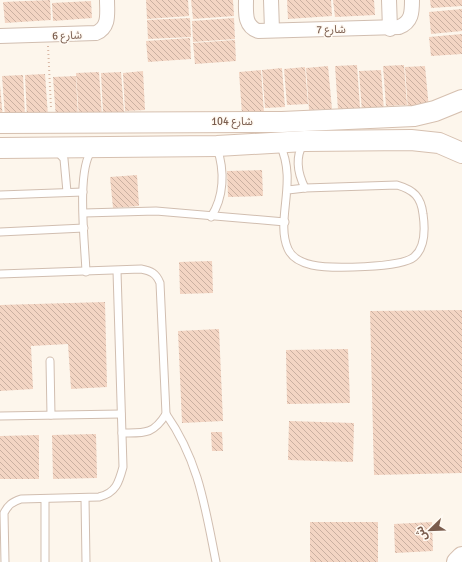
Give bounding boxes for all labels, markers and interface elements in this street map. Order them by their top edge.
street label: شارع 7 [316,23,346,37]
street label: شارع 6 [52,28,83,44]
street label: شارع 104 [211,115,253,129]
north arrow [410,510,450,550]
text: ش [412,524,430,543]

